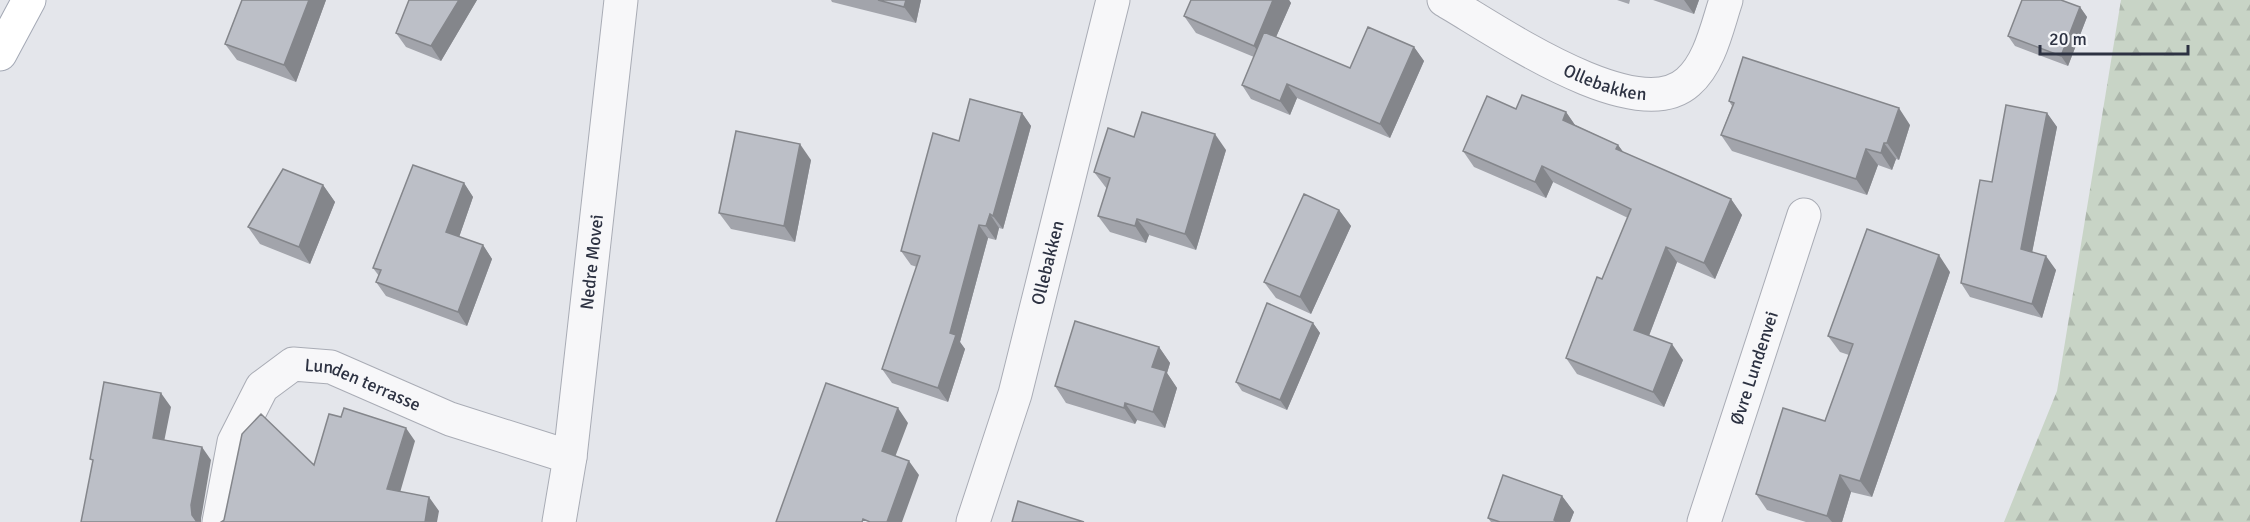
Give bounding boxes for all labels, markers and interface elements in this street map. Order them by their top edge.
scale bar [2040,18,2188,56]
text: 20 m [2049,28,2087,50]
street label: Ollebakken [1560,59,1648,105]
street label: Nedre Movei [576,213,608,311]
street label: Ollebakken [1027,218,1069,307]
street label: Øvre Lundenvei [1725,308,1783,427]
street label: Lunden terrasse [304,354,424,416]

